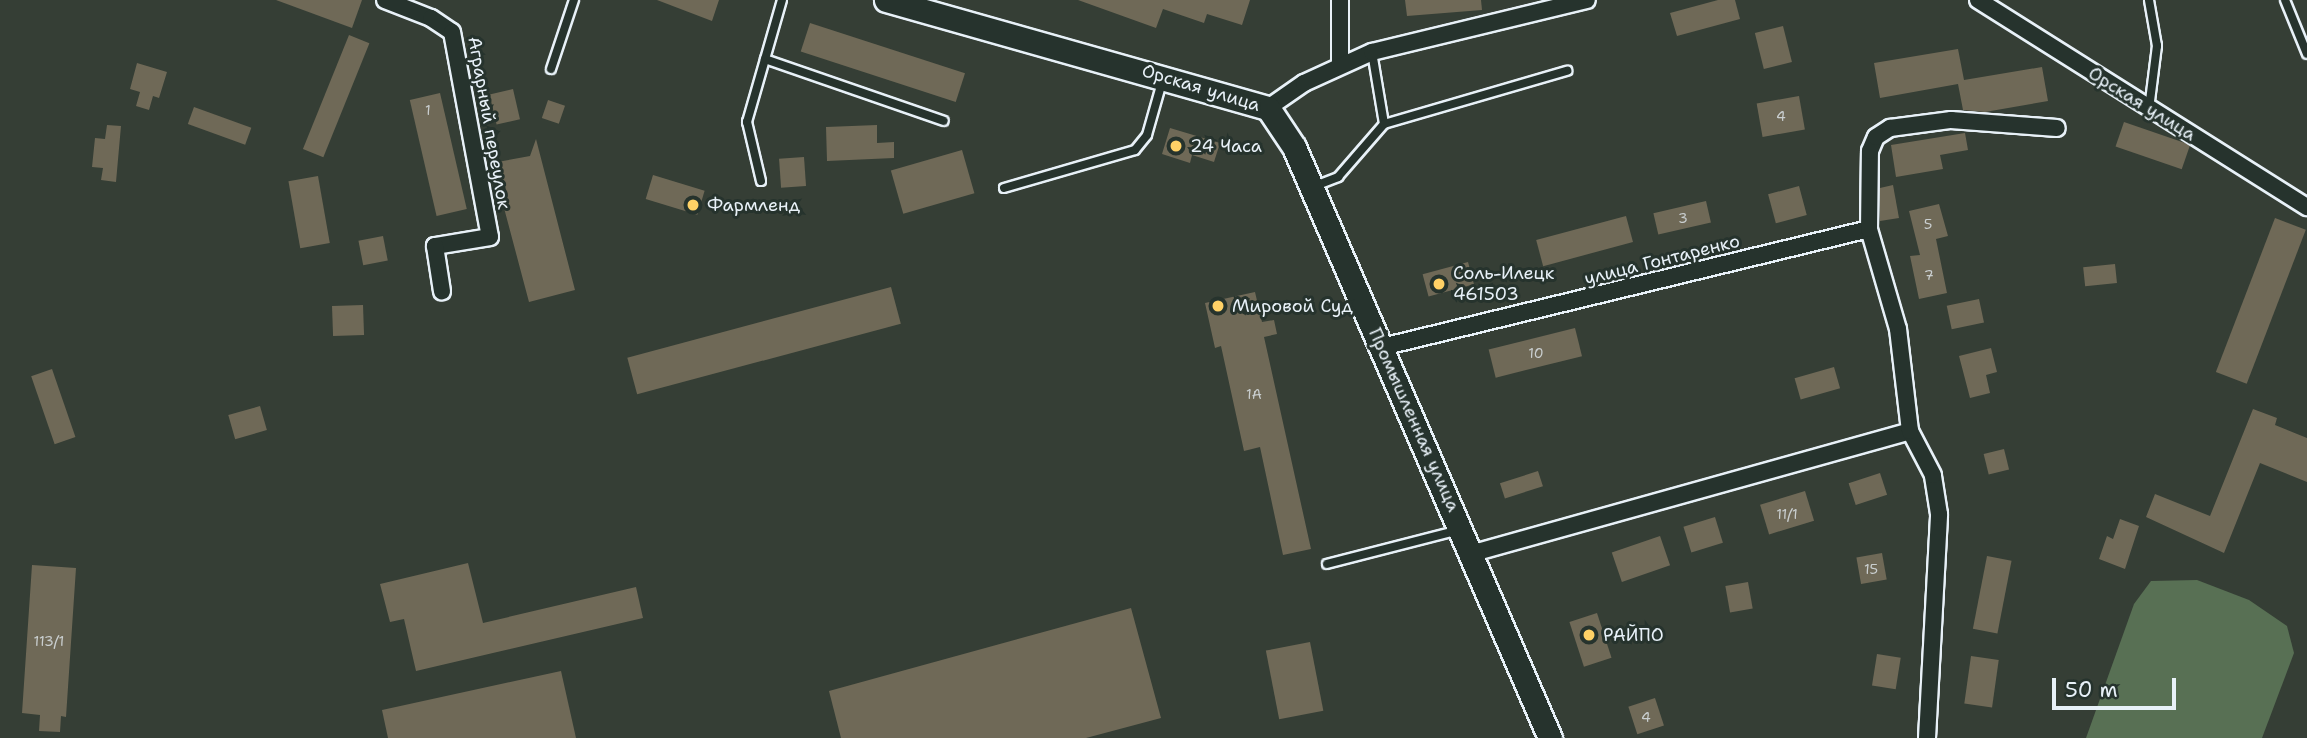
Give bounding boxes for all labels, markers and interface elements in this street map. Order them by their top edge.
street label: Аграрный переулок [463,35,515,211]
street label: Орская улица [1139,60,1263,116]
street label: Орская улица [2084,62,2200,146]
house number: 1 [425,102,431,118]
house number: 4 [1776,108,1786,124]
place label: 24 Часа [1190,135,1262,157]
marker: 24 Часа [1168,138,1184,154]
place label: Фармленд [707,194,800,216]
marker: Фармленд [685,197,701,213]
house number: 3 [1678,210,1688,226]
house number: 5 [1924,216,1932,232]
street label: улица Гонтаренко [1582,230,1742,290]
place label: Соль-Илецк 461503 [1453,263,1554,306]
house number: 7 [1924,267,1934,283]
marker: Соль-Илецк 461503 [1431,276,1447,292]
place label: Мировой Суд [1232,295,1353,317]
marker: Мировой Суд [1210,298,1226,314]
street label: Промышленная улица [1364,325,1464,515]
house number: 10 [1528,345,1544,361]
house number: 1А [1246,386,1262,402]
house number: 11/1 [1776,506,1798,522]
house number: 15 [1864,561,1878,577]
place label: РАЙПО [1603,624,1664,646]
marker: РАЙПО [1581,627,1597,643]
house number: 113/1 [34,633,64,649]
scale bar [2055,664,2179,708]
text: 50 m [2065,676,2118,704]
house number: 4 [1641,709,1651,725]

